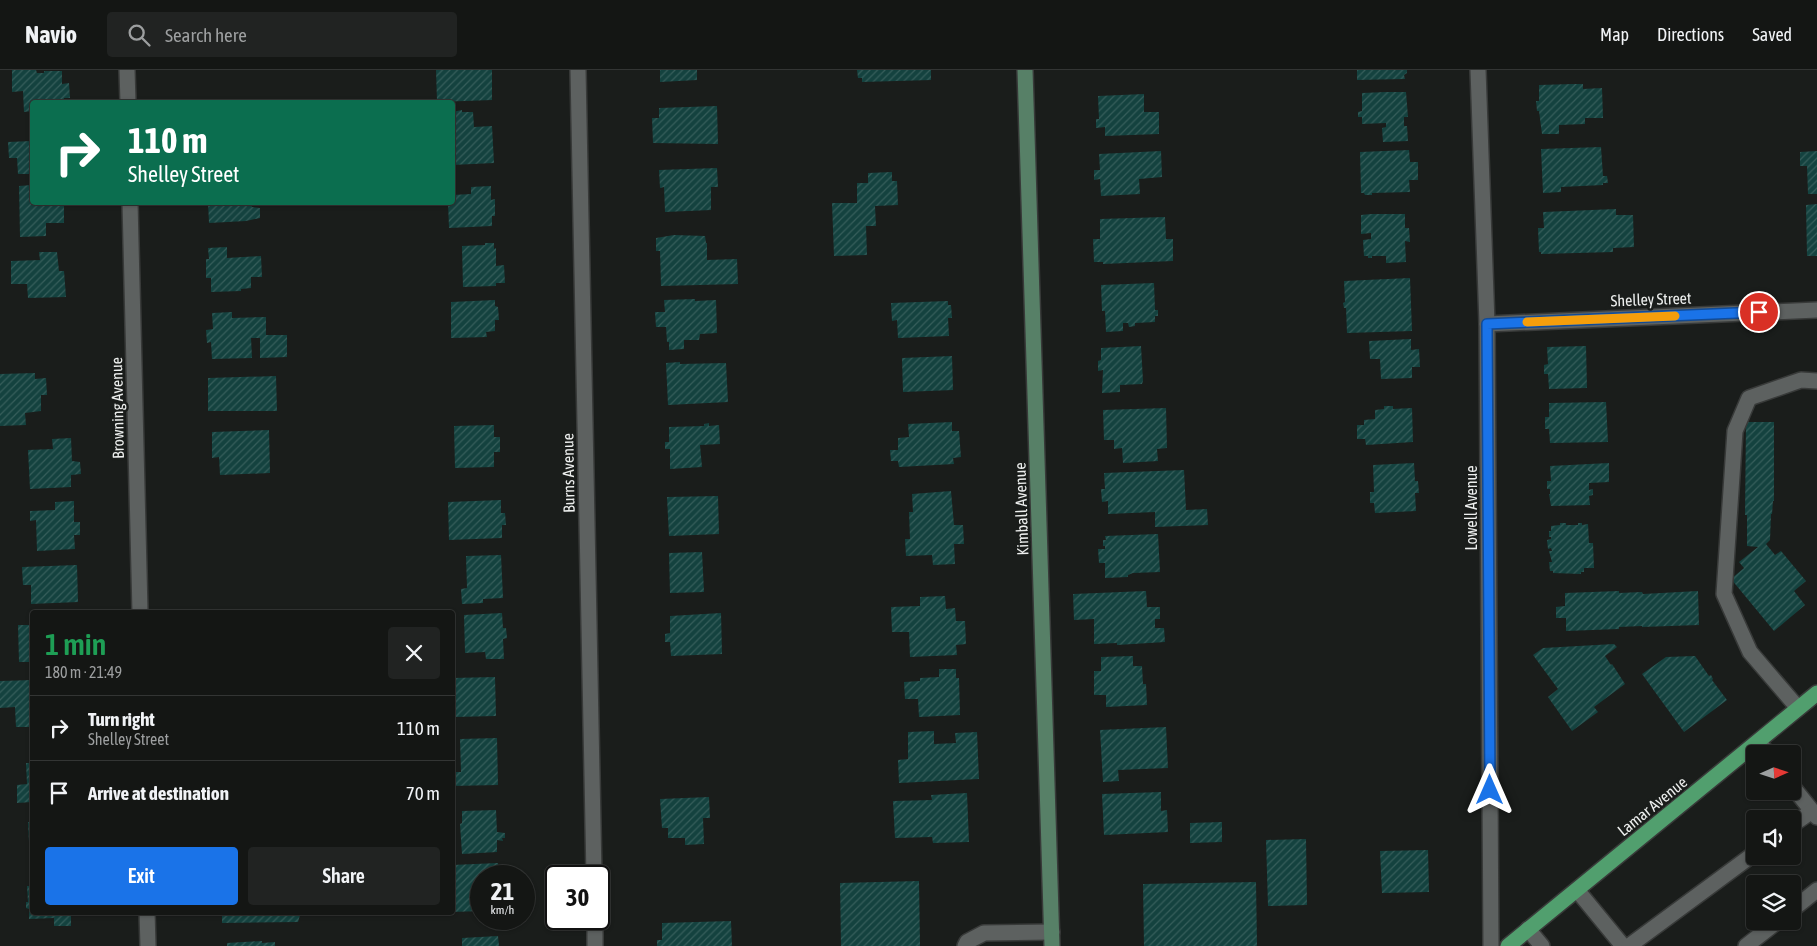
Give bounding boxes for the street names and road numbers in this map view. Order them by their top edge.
street label: Shelley Street [1610,289,1692,310]
street label: Browning Avenue [107,357,128,459]
street label: Burns Avenue [558,433,578,513]
street label: Kimball Avenue [1010,462,1032,556]
street label: Lowell Avenue [1462,465,1480,551]
street label: Lamar Avenue [1614,773,1690,839]

